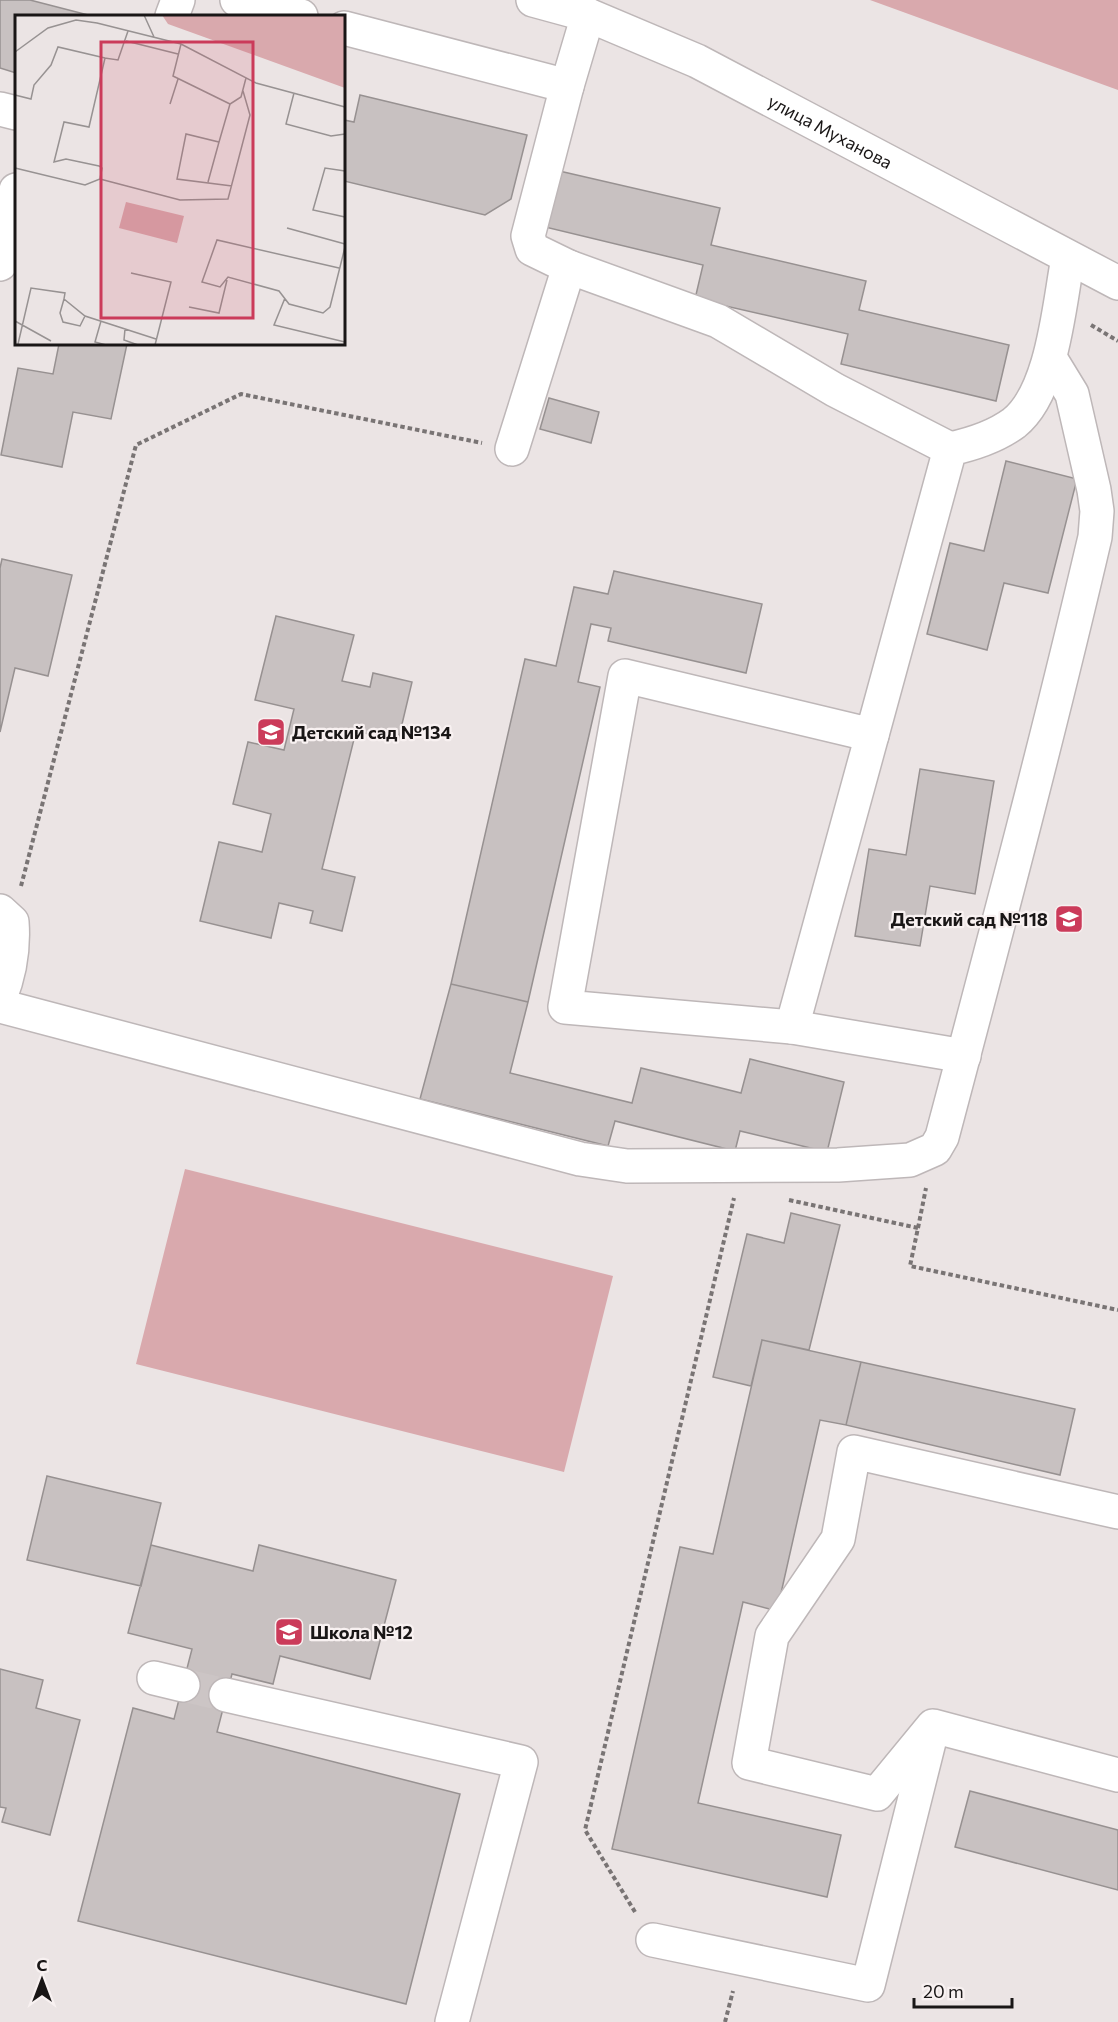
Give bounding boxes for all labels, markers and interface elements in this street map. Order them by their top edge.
inset map [15,15,345,345]
street label: улица Муханова [764,89,896,173]
school or university icon: Детский сад №134 [255,716,287,748]
place label: Детский сад №134 [292,721,452,743]
school or university icon: Детский сад №118 [1053,903,1085,935]
place label: Детский сад №118 [891,908,1048,930]
school or university icon: Школа №12 [273,1616,305,1648]
place label: Школа №12 [310,1621,413,1643]
north arrow [12,1950,72,2010]
text: С [37,1955,48,1974]
scale bar [914,1971,1012,2009]
text: 20 m [923,1980,964,2002]

